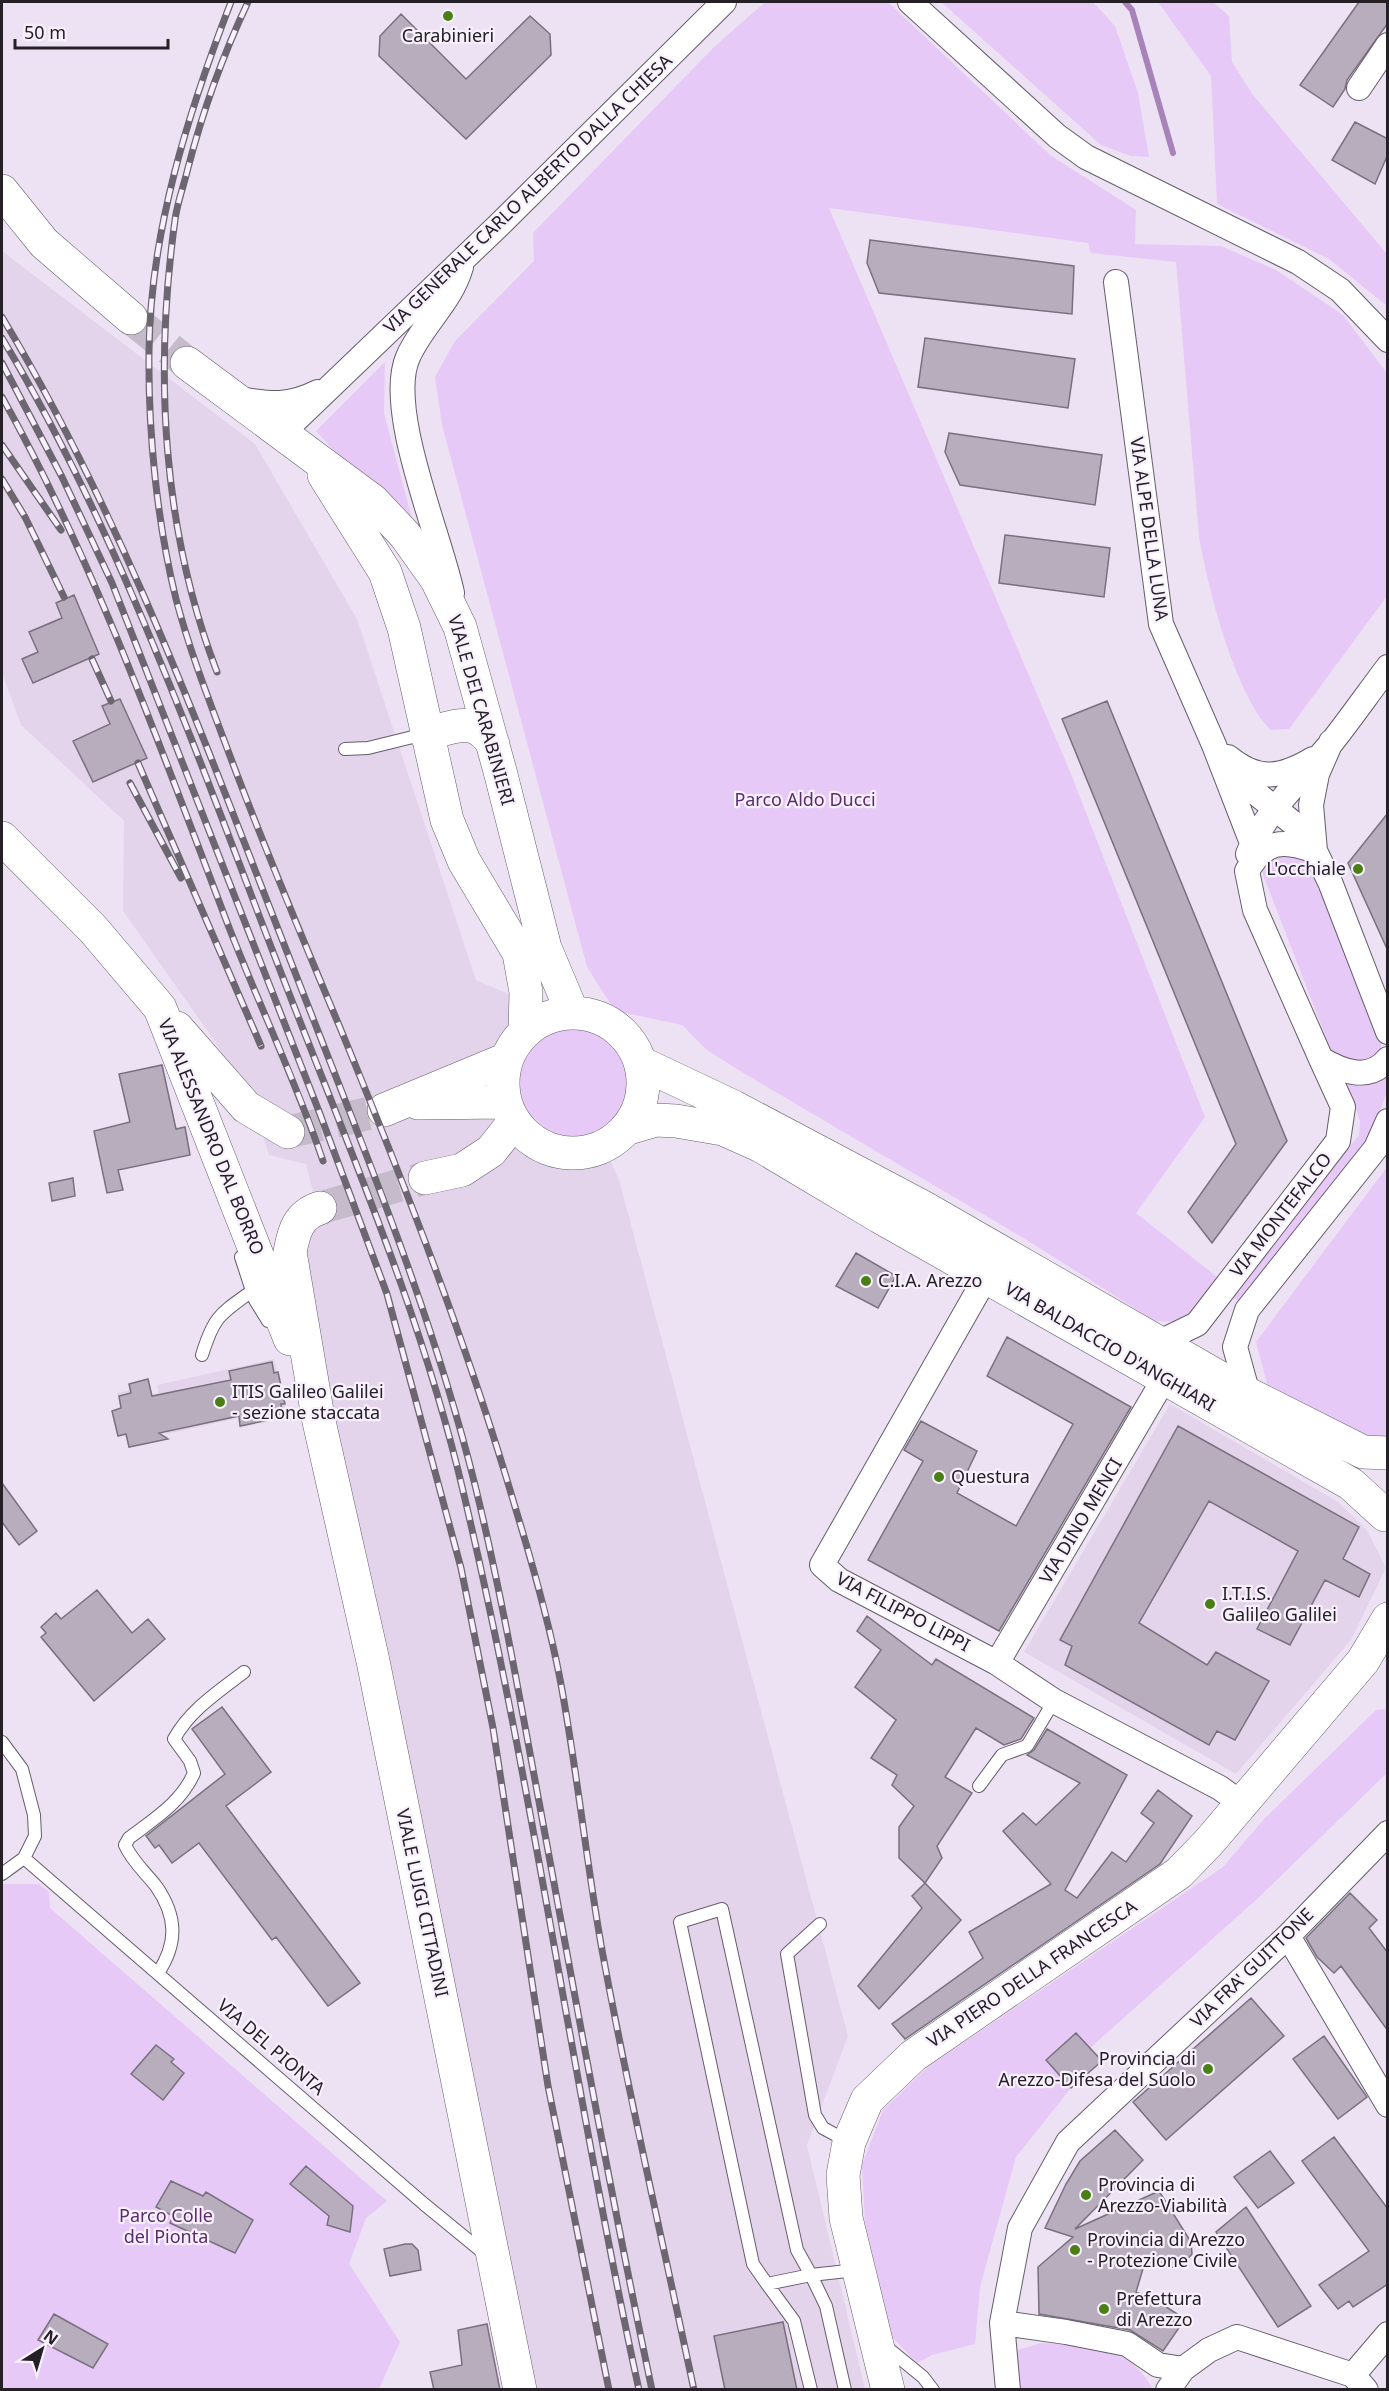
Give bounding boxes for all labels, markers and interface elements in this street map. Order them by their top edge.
marker: Carabinieri [441,9,455,23]
scale bar [15,12,168,50]
text: 50 m [24,20,66,44]
place label: Carabinieri [402,23,494,47]
street label: VIA GENERALE CARLO ALBERTO DALLA CHIESA [378,48,677,338]
street label: VIA ALPE DELLA LUNA [1125,435,1175,623]
street label: VIALE DEI CARABINIERI [443,612,521,808]
park label: Parco Aldo Ducci [734,787,876,811]
place label: L'occhiale [1266,856,1346,880]
marker: L'occhiale [1351,862,1365,876]
street label: VIA ALESSANDRO DAL BORRO [153,1015,270,1258]
street label: VIA MONTEFALCO [1224,1147,1336,1282]
place label: C.I.A. Arezzo [878,1268,983,1292]
marker: C.I.A. Arezzo [859,1274,873,1288]
street label: VIA BALDACCIO D'ANGHIARI [1001,1276,1220,1416]
place label: ITIS Galileo Galilei - sezione staccata [232,1379,384,1424]
marker: ITIS Galileo Galilei - sezione staccata [213,1395,227,1409]
street label: VIA DINO MENCI [1033,1453,1127,1588]
place label: Questura [951,1464,1030,1488]
marker: Questura [932,1470,946,1484]
street label: VIA FILIPPO LIPPI [832,1566,974,1656]
place label: I.T.I.S. Galileo Galilei [1222,1581,1337,1626]
marker: I.T.I.S. Galileo Galilei [1203,1597,1217,1611]
street label: VIALE LUIGI CITTADINI [391,1806,455,1999]
street label: VIA PIERO DELLA FRANCESCA [922,1894,1141,2052]
street label: VIA FRA' GUITTONE [1184,1902,1318,2032]
street label: VIA DEL PIONTA [213,1993,331,2100]
place label: Provincia di Arezzo-Difesa del Suolo [998,2046,1196,2091]
marker: Provincia di Arezzo-Difesa del Suolo [1201,2062,1215,2076]
place label: Provincia di Arezzo-Viabilità [1098,2172,1227,2217]
marker: Provincia di Arezzo-Viabilità [1079,2188,1093,2202]
park label: Parco Colle del Pionta [119,2203,213,2248]
place label: Provincia di Arezzo - Protezione Civile [1087,2227,1245,2272]
marker: Provincia di Arezzo - Protezione Civile [1068,2243,1082,2257]
place label: Prefettura di Arezzo [1116,2286,1202,2331]
marker: Prefettura di Arezzo [1097,2302,1111,2316]
north arrow [12,2319,72,2379]
text: N [39,2324,63,2350]

